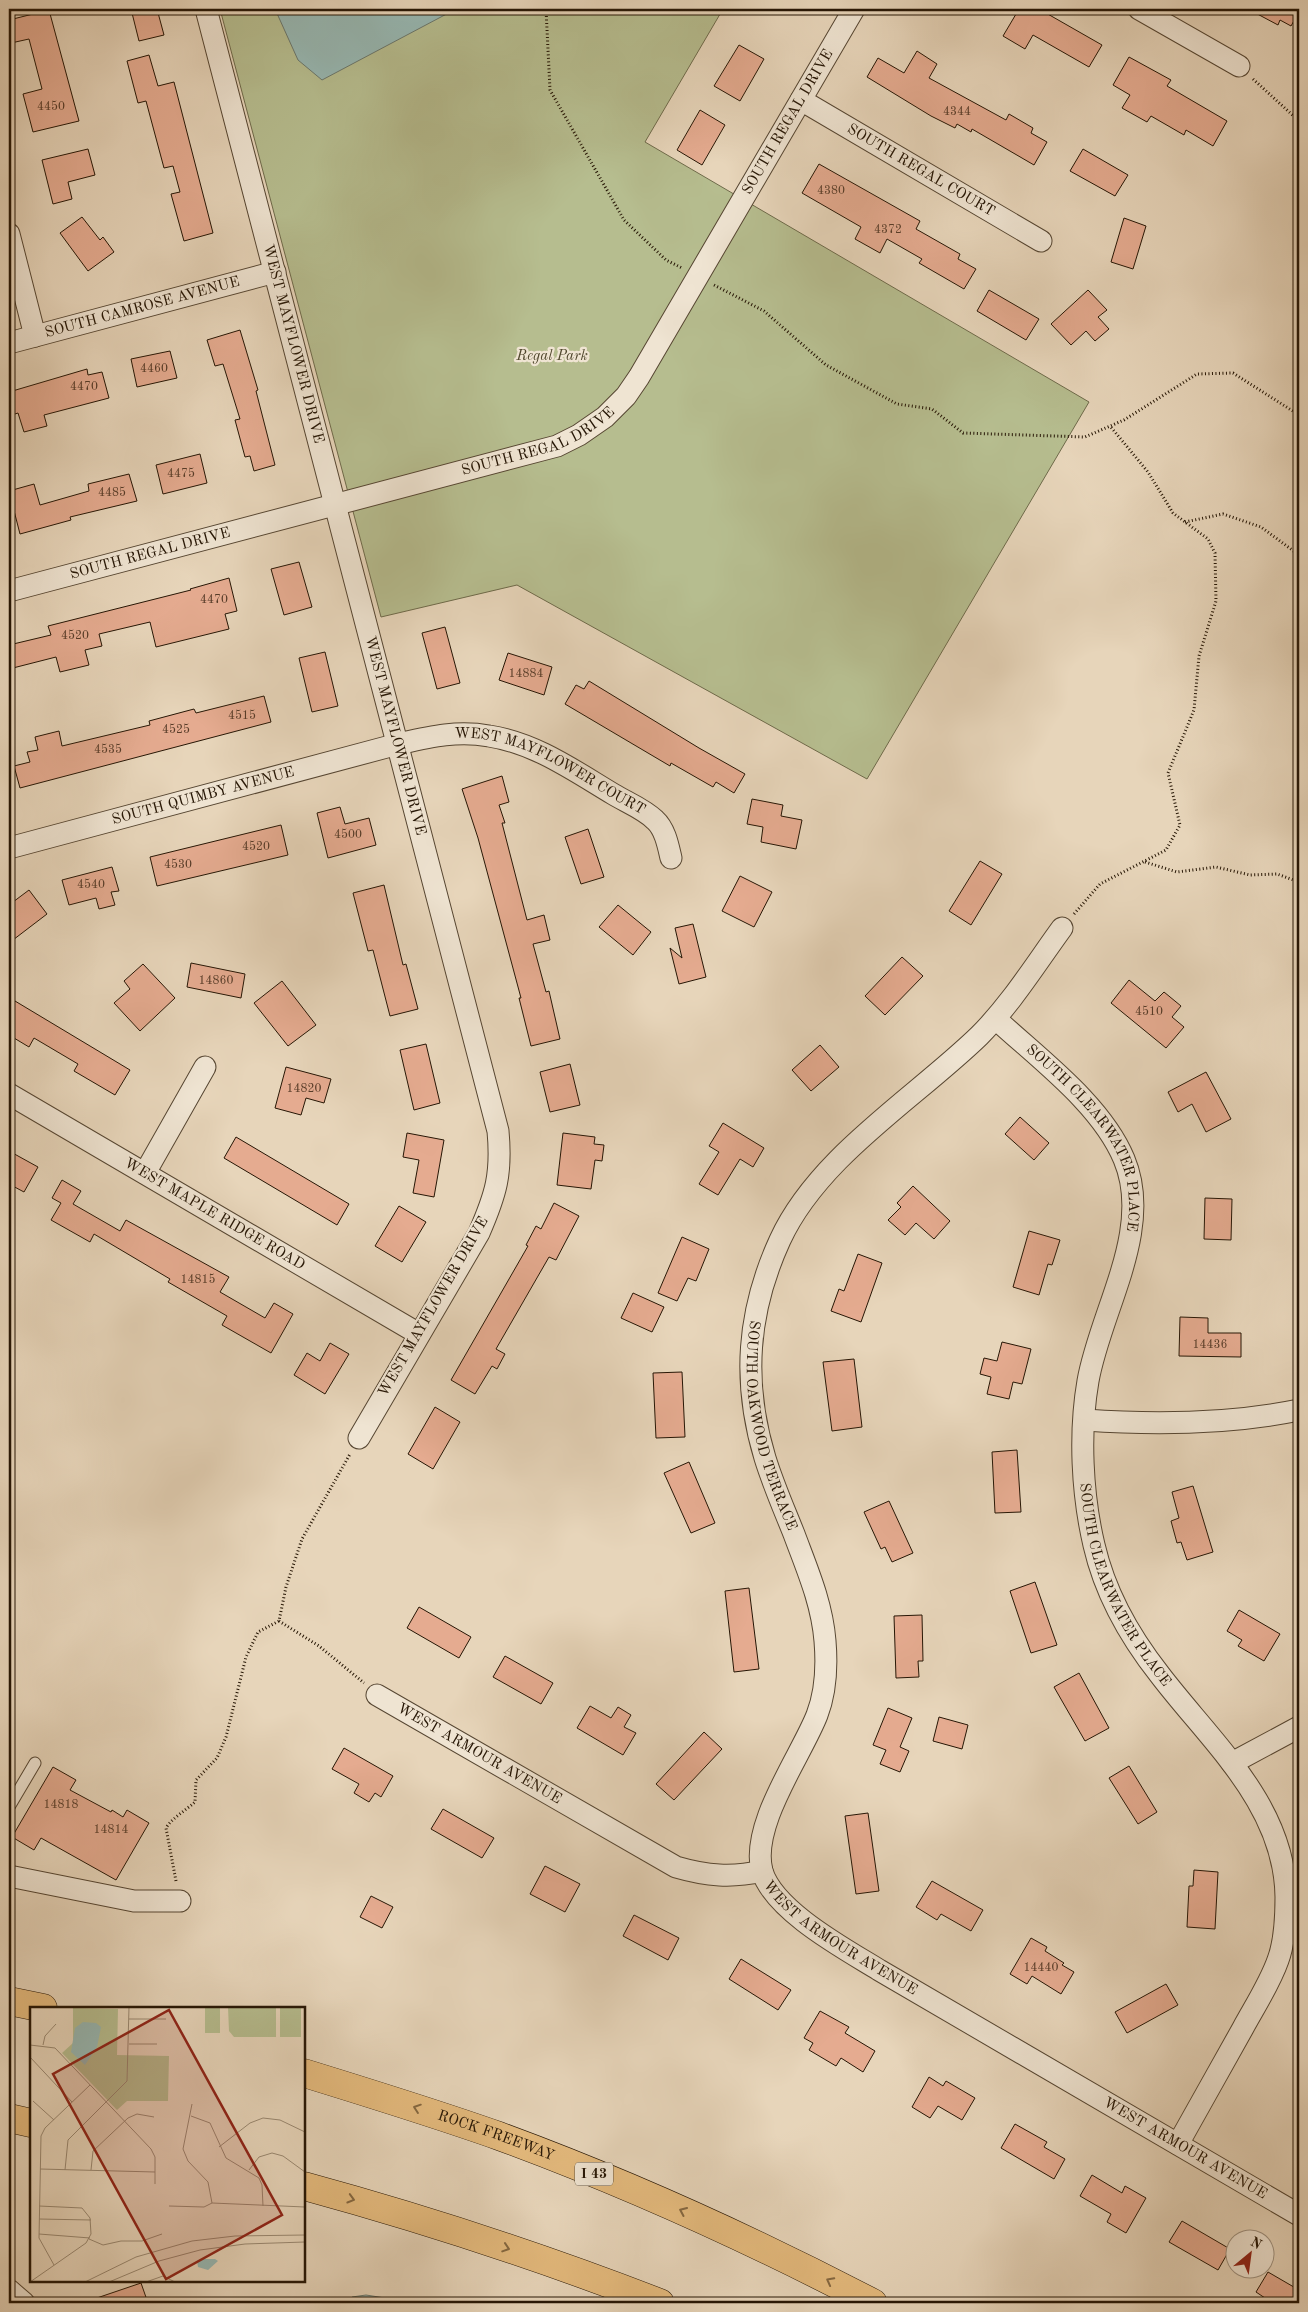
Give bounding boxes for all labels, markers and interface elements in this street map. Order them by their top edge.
street label: SOUTH REGAL DRIVE [740,47,836,197]
house number: 4450 [37,100,65,113]
house number: 4344 [943,106,971,118]
street label: SOUTH REGAL COURT [844,121,997,220]
house number: 4380 [817,185,845,197]
house number: 4372 [874,224,902,236]
street label: WEST MAYFLOWER DRIVE [260,243,326,445]
street label: SOUTH CAMROSE AVENUE [43,274,241,341]
park label: Regal Park [515,349,588,364]
house number: 4460 [140,363,168,375]
house number: 4470 [70,381,98,393]
street label: SOUTH REGAL DRIVE [460,404,618,478]
house number: 4475 [167,467,195,480]
house number: 4485 [98,486,126,499]
street label: SOUTH REGAL DRIVE [68,525,232,582]
house number: 4470 [200,594,228,606]
house number: 4520 [61,629,89,642]
street label: WEST MAYFLOWER DRIVE [362,635,428,837]
house number: 14884 [509,668,543,680]
house number: 4515 [228,709,256,722]
house number: 4525 [162,723,190,736]
street label: WEST MAYFLOWER COURT [454,726,648,818]
house number: 4535 [94,743,122,756]
street label: SOUTH QUIMBY AVENUE [110,765,296,828]
house number: 4500 [334,828,362,841]
house number: 4520 [242,840,270,853]
house number: 4530 [164,858,192,871]
house number: 4540 [77,878,105,891]
house number: 14860 [199,975,233,987]
house number: 4510 [1135,1005,1163,1018]
street label: SOUTH CLEARWATER PLACE [1023,1042,1140,1233]
house number: 14820 [287,1083,321,1095]
street label: WEST MAPLE RIDGE ROAD [121,1156,307,1273]
street label: WEST MAYFLOWER DRIVE [376,1215,492,1399]
house number: 14815 [181,1273,215,1286]
street label: SOUTH OAKWOOD TERRACE [743,1319,799,1533]
house number: 14436 [1193,1339,1227,1351]
street label: SOUTH CLEARWATER PLACE [1077,1482,1173,1689]
street label: WEST ARMOUR AVENUE [395,1701,564,1807]
house number: 14818 [44,1799,78,1811]
house number: 14814 [94,1824,128,1836]
street label: WEST ARMOUR AVENUE [760,1878,920,1998]
house number: 14440 [1024,1962,1058,1974]
inset map [30,2007,305,2282]
street label: WEST ARMOUR AVENUE [1101,2095,1270,2202]
one-way arrow [413,2104,422,2114]
street label: ROCK FREEWAY [436,2108,557,2164]
road number: I 43 [575,2162,613,2186]
one-way arrow [346,2194,354,2204]
one-way arrow [679,2207,688,2218]
north arrow [1226,2230,1276,2280]
text: N [1248,2235,1264,2252]
one-way arrow [501,2242,510,2252]
one-way arrow [826,2277,835,2287]

